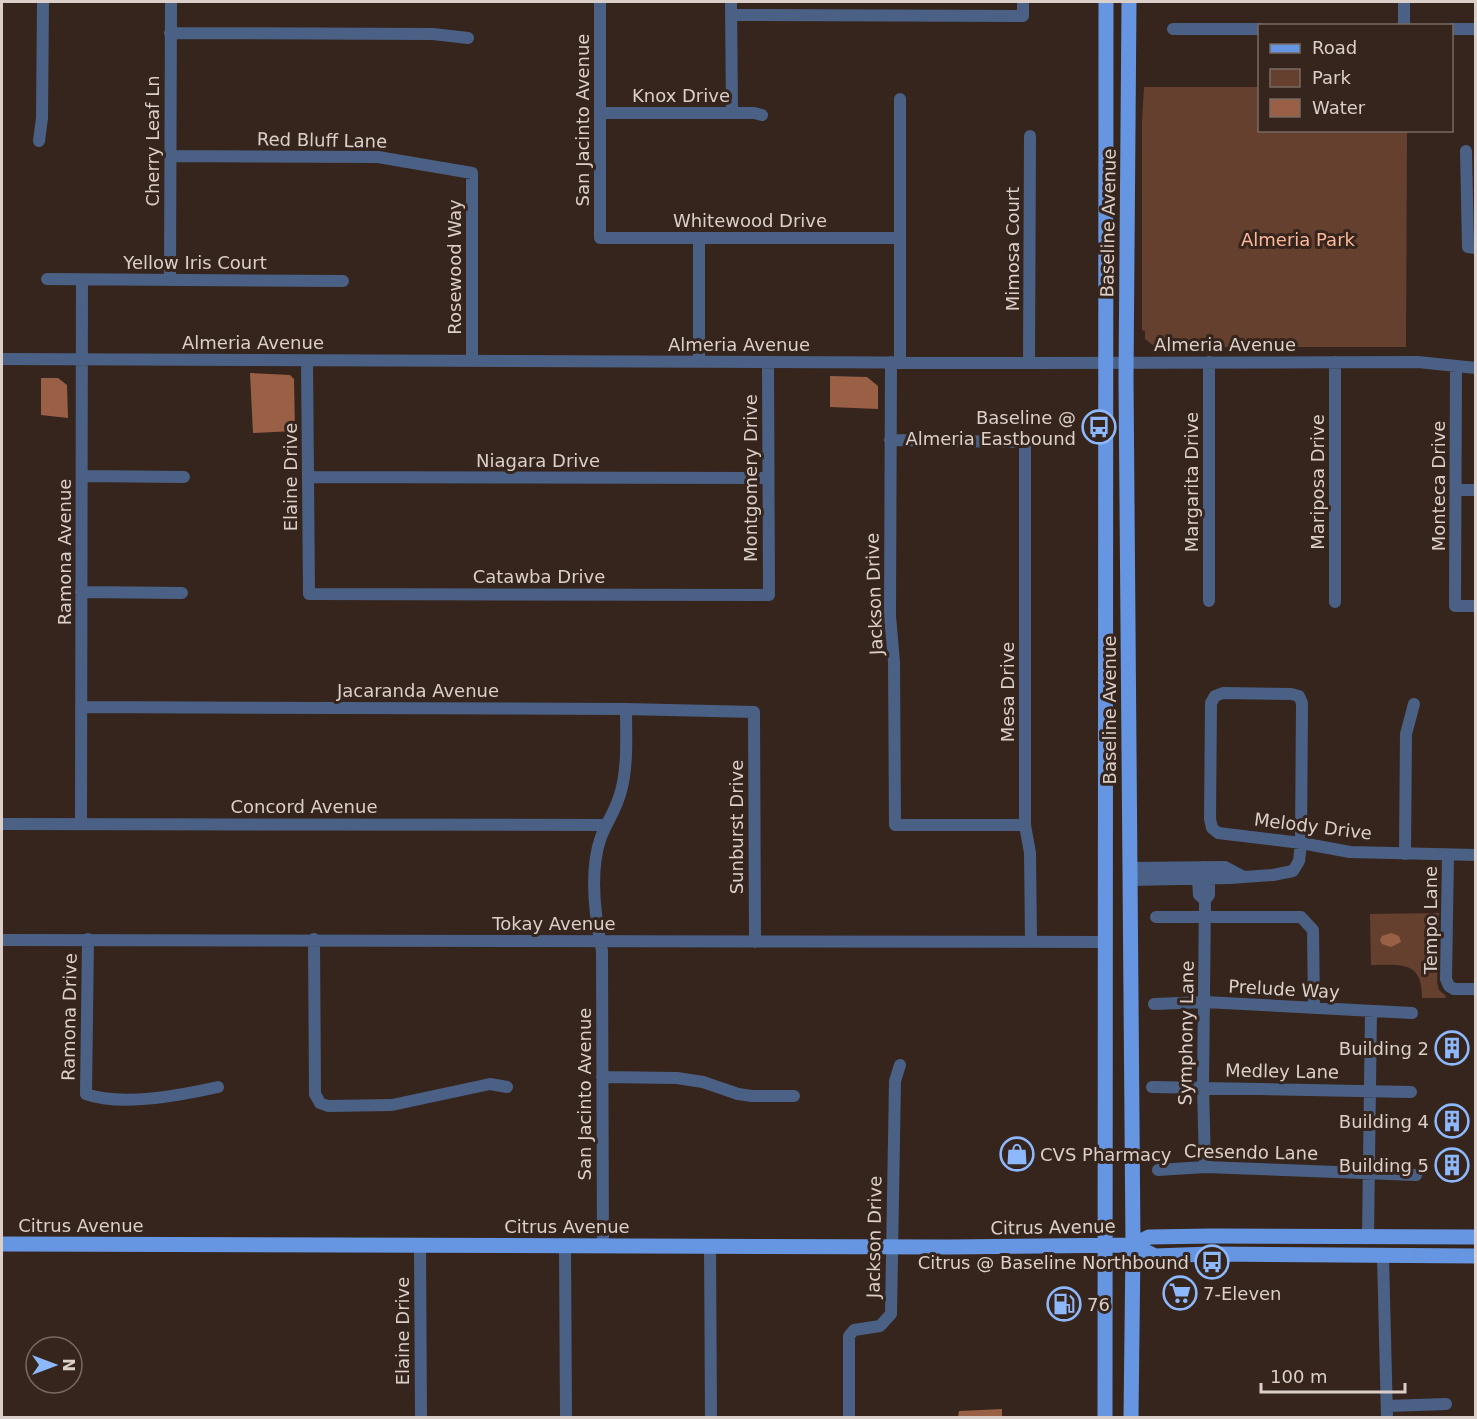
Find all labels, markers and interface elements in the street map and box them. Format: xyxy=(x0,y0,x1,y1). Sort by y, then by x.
legend xyxy=(1258,24,1453,132)
street label: San Jacinto Avenue xyxy=(572,34,593,206)
text: Road xyxy=(1312,37,1357,58)
text: Park xyxy=(1312,67,1351,88)
street label: Cherry Leaf Ln xyxy=(142,75,163,207)
street label: Knox Drive xyxy=(632,85,730,106)
text: Water xyxy=(1312,97,1366,118)
street label: Red Bluff Lane xyxy=(257,128,387,152)
street label: Baseline Avenue xyxy=(1096,148,1120,298)
street label: Mimosa Court xyxy=(1002,187,1023,311)
street label: Rosewood Way xyxy=(444,199,465,335)
street label: Whitewood Drive xyxy=(673,210,827,231)
park label: Almeria Park xyxy=(1241,229,1356,250)
street label: Yellow Iris Court xyxy=(122,252,267,273)
street label: Almeria Avenue xyxy=(182,332,324,353)
street label: Almeria Avenue xyxy=(668,334,810,355)
street label: Almeria Avenue xyxy=(1154,334,1296,355)
street label: Montgomery Drive xyxy=(740,394,761,562)
place label: Baseline @ Almeria Eastbound xyxy=(905,407,1076,449)
bus stop icon: Baseline @ Almeria Eastbound xyxy=(1081,409,1117,445)
street label: Margarita Drive xyxy=(1181,412,1202,552)
street label: Mariposa Drive xyxy=(1307,414,1328,550)
street label: Monteca Drive xyxy=(1428,421,1449,551)
street label: Elaine Drive xyxy=(280,423,301,531)
street label: Niagara Drive xyxy=(476,450,600,471)
street label: Ramona Avenue xyxy=(54,479,75,625)
street label: Jackson Drive xyxy=(861,533,887,656)
street label: Catawba Drive xyxy=(473,566,605,587)
street label: Baseline Avenue xyxy=(1099,636,1120,784)
street label: Mesa Drive xyxy=(997,642,1018,742)
street label: Jacaranda Avenue xyxy=(336,680,499,701)
street label: Sunburst Drive xyxy=(726,760,747,894)
street label: Concord Avenue xyxy=(230,796,378,817)
street label: Melody Drive xyxy=(1253,808,1373,844)
street label: Tempo Lane xyxy=(1420,866,1441,975)
street label: Tokay Avenue xyxy=(491,913,616,934)
street label: Ramona Drive xyxy=(57,953,81,1081)
street label: Symphony Lane xyxy=(1174,960,1198,1106)
street label: Prelude Way xyxy=(1228,976,1341,1002)
street label: San Jacinto Avenue xyxy=(574,1008,595,1180)
building icon: Building 2 xyxy=(1434,1030,1470,1066)
place label: Building 2 xyxy=(1339,1038,1429,1059)
street label: Medley Lane xyxy=(1225,1060,1339,1082)
building icon: Building 4 xyxy=(1434,1103,1470,1139)
place label: Building 4 xyxy=(1339,1111,1429,1132)
shop icon: CVS Pharmacy xyxy=(999,1136,1035,1172)
street label: Cresendo Lane xyxy=(1184,1140,1318,1164)
place label: CVS Pharmacy xyxy=(1040,1144,1172,1165)
building icon: Building 5 xyxy=(1434,1147,1470,1183)
place label: Building 5 xyxy=(1339,1155,1429,1176)
street label: Jackson Drive xyxy=(862,1176,886,1299)
street label: Citrus Avenue xyxy=(18,1215,144,1236)
street label: Citrus Avenue xyxy=(990,1215,1116,1239)
street label: Citrus Avenue xyxy=(504,1216,630,1237)
bus stop icon: Citrus @ Baseline Northbound xyxy=(1194,1244,1230,1280)
place label: Citrus @ Baseline Northbound xyxy=(918,1252,1189,1273)
supermarket icon: 7-Eleven xyxy=(1162,1275,1198,1311)
street label: Elaine Drive xyxy=(392,1277,413,1385)
place label: 7-Eleven xyxy=(1203,1283,1282,1304)
fuel station icon: 76 xyxy=(1046,1286,1082,1322)
place label: 76 xyxy=(1087,1294,1110,1315)
north arrow xyxy=(24,1335,84,1395)
scale bar xyxy=(1261,1356,1405,1394)
text: N xyxy=(59,1358,78,1372)
text: 100 m xyxy=(1270,1366,1328,1387)

